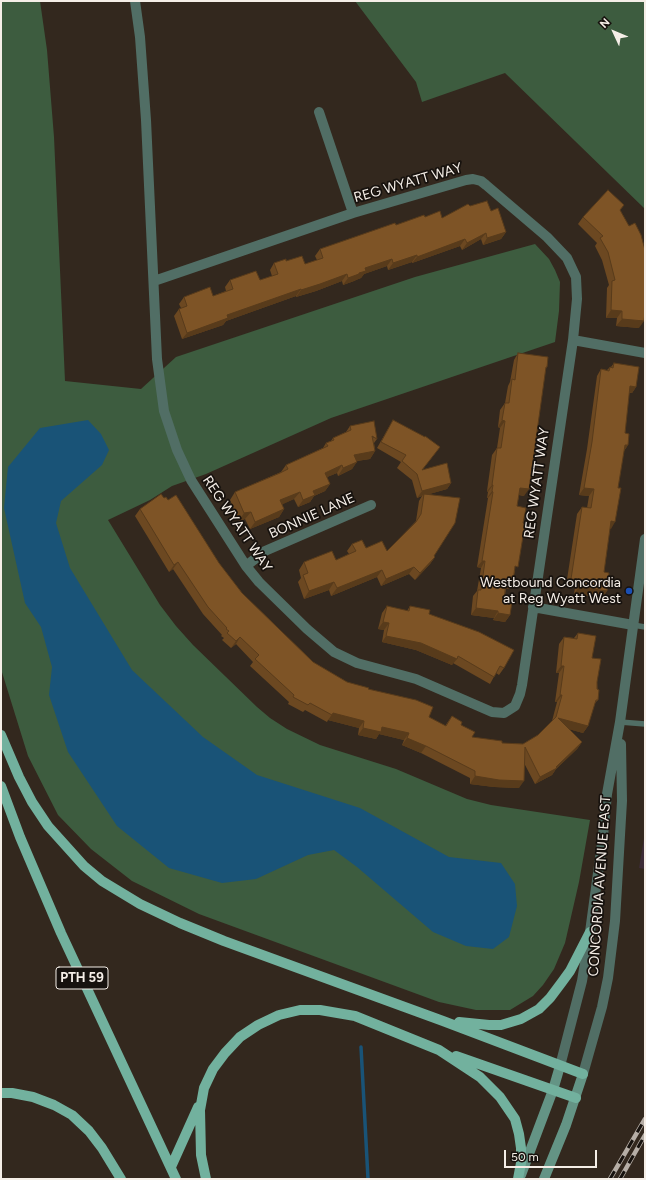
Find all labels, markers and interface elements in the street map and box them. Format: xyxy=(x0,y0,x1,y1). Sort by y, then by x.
north arrow xyxy=(594,12,634,52)
text: N xyxy=(597,16,613,31)
street label: REG WYATT WAY xyxy=(352,159,464,207)
street label: REG WYATT WAY xyxy=(521,426,553,540)
street label: REG WYATT WAY xyxy=(199,473,275,575)
street label: BONNIE LANE xyxy=(266,490,358,542)
place label: Westbound Concordia at Reg Wyatt West xyxy=(480,575,621,608)
marker: Westbound Concordia at Reg Wyatt West xyxy=(624,586,634,596)
street label: CONCORDIA AVENUE EAST xyxy=(585,795,615,977)
road number: PTH 59 xyxy=(56,967,108,989)
scale bar xyxy=(506,1142,599,1168)
text: 50 m xyxy=(511,1150,539,1164)

